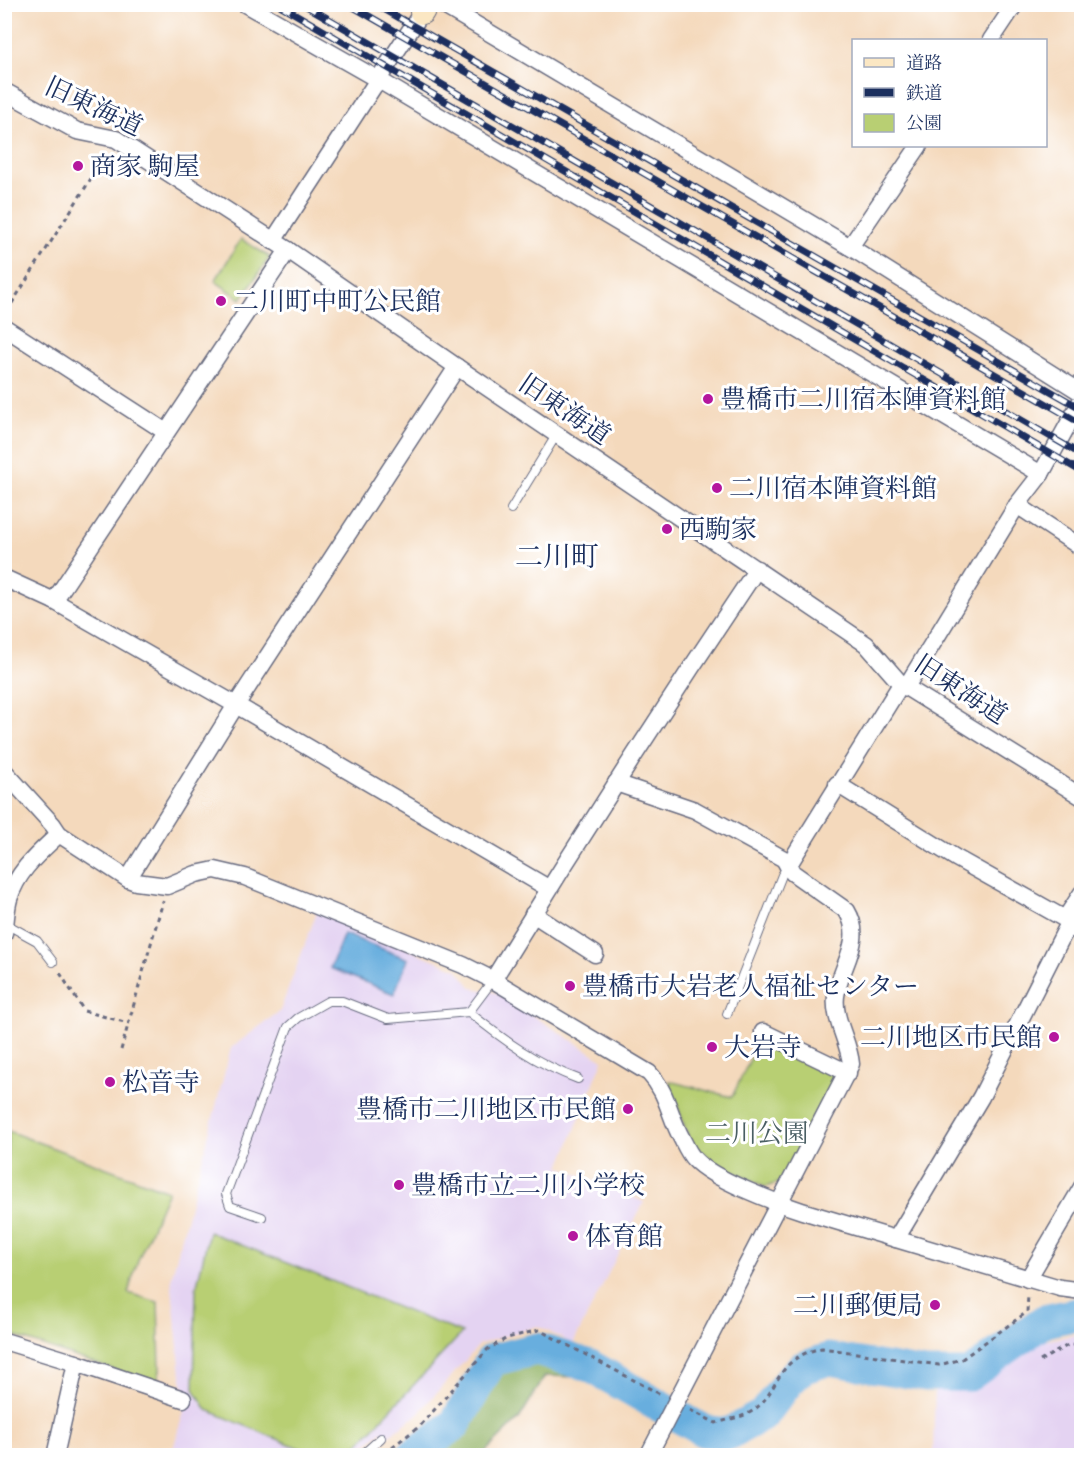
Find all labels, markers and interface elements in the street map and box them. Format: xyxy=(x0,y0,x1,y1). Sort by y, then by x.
legend xyxy=(852,39,1047,147)
text: 道路 xyxy=(906,52,942,78)
street label: 旧東海道 xyxy=(38,70,148,147)
text: 鉄道 xyxy=(906,82,942,108)
text: 公園 xyxy=(906,112,942,138)
place label: 商家 駒屋 xyxy=(90,150,200,187)
marker: 商家 駒屋 xyxy=(71,159,85,173)
place label: 二川町中町公民館 xyxy=(233,285,441,322)
marker: 二川町中町公民館 xyxy=(214,294,228,308)
street label: 旧東海道 xyxy=(510,367,617,455)
place label: 豊橋市二川宿本陣資料館 xyxy=(720,383,1006,420)
marker: 豊橋市二川宿本陣資料館 xyxy=(701,392,715,406)
place label: 二川宿本陣資料館 xyxy=(729,472,937,509)
marker: 二川宿本陣資料館 xyxy=(710,481,724,495)
place label: 西駒家 xyxy=(679,513,757,550)
marker: 西駒家 xyxy=(660,522,674,536)
district label: 二川町 xyxy=(515,539,599,579)
street label: 旧東海道 xyxy=(906,647,1013,735)
place label: 豊橋市大岩老人福祉センター xyxy=(582,970,919,1007)
marker: 豊橋市大岩老人福祉センター xyxy=(563,979,577,993)
place label: 二川地区市民館 xyxy=(860,1021,1042,1058)
marker: 二川地区市民館 xyxy=(1047,1030,1061,1044)
place label: 大岩寺 xyxy=(724,1031,802,1068)
marker: 大岩寺 xyxy=(705,1040,719,1054)
place label: 松音寺 xyxy=(122,1066,200,1103)
marker: 松音寺 xyxy=(103,1075,117,1089)
place label: 豊橋市二川地区市民館 xyxy=(356,1093,616,1130)
marker: 豊橋市二川地区市民館 xyxy=(621,1102,635,1116)
park label: 二川公園 xyxy=(705,1117,809,1154)
place label: 豊橋市立二川小学校 xyxy=(411,1169,645,1206)
marker: 豊橋市立二川小学校 xyxy=(392,1178,406,1192)
place label: 体育館 xyxy=(585,1220,663,1257)
marker: 体育館 xyxy=(566,1229,580,1243)
place label: 二川郵便局 xyxy=(793,1289,923,1326)
marker: 二川郵便局 xyxy=(928,1298,942,1312)

